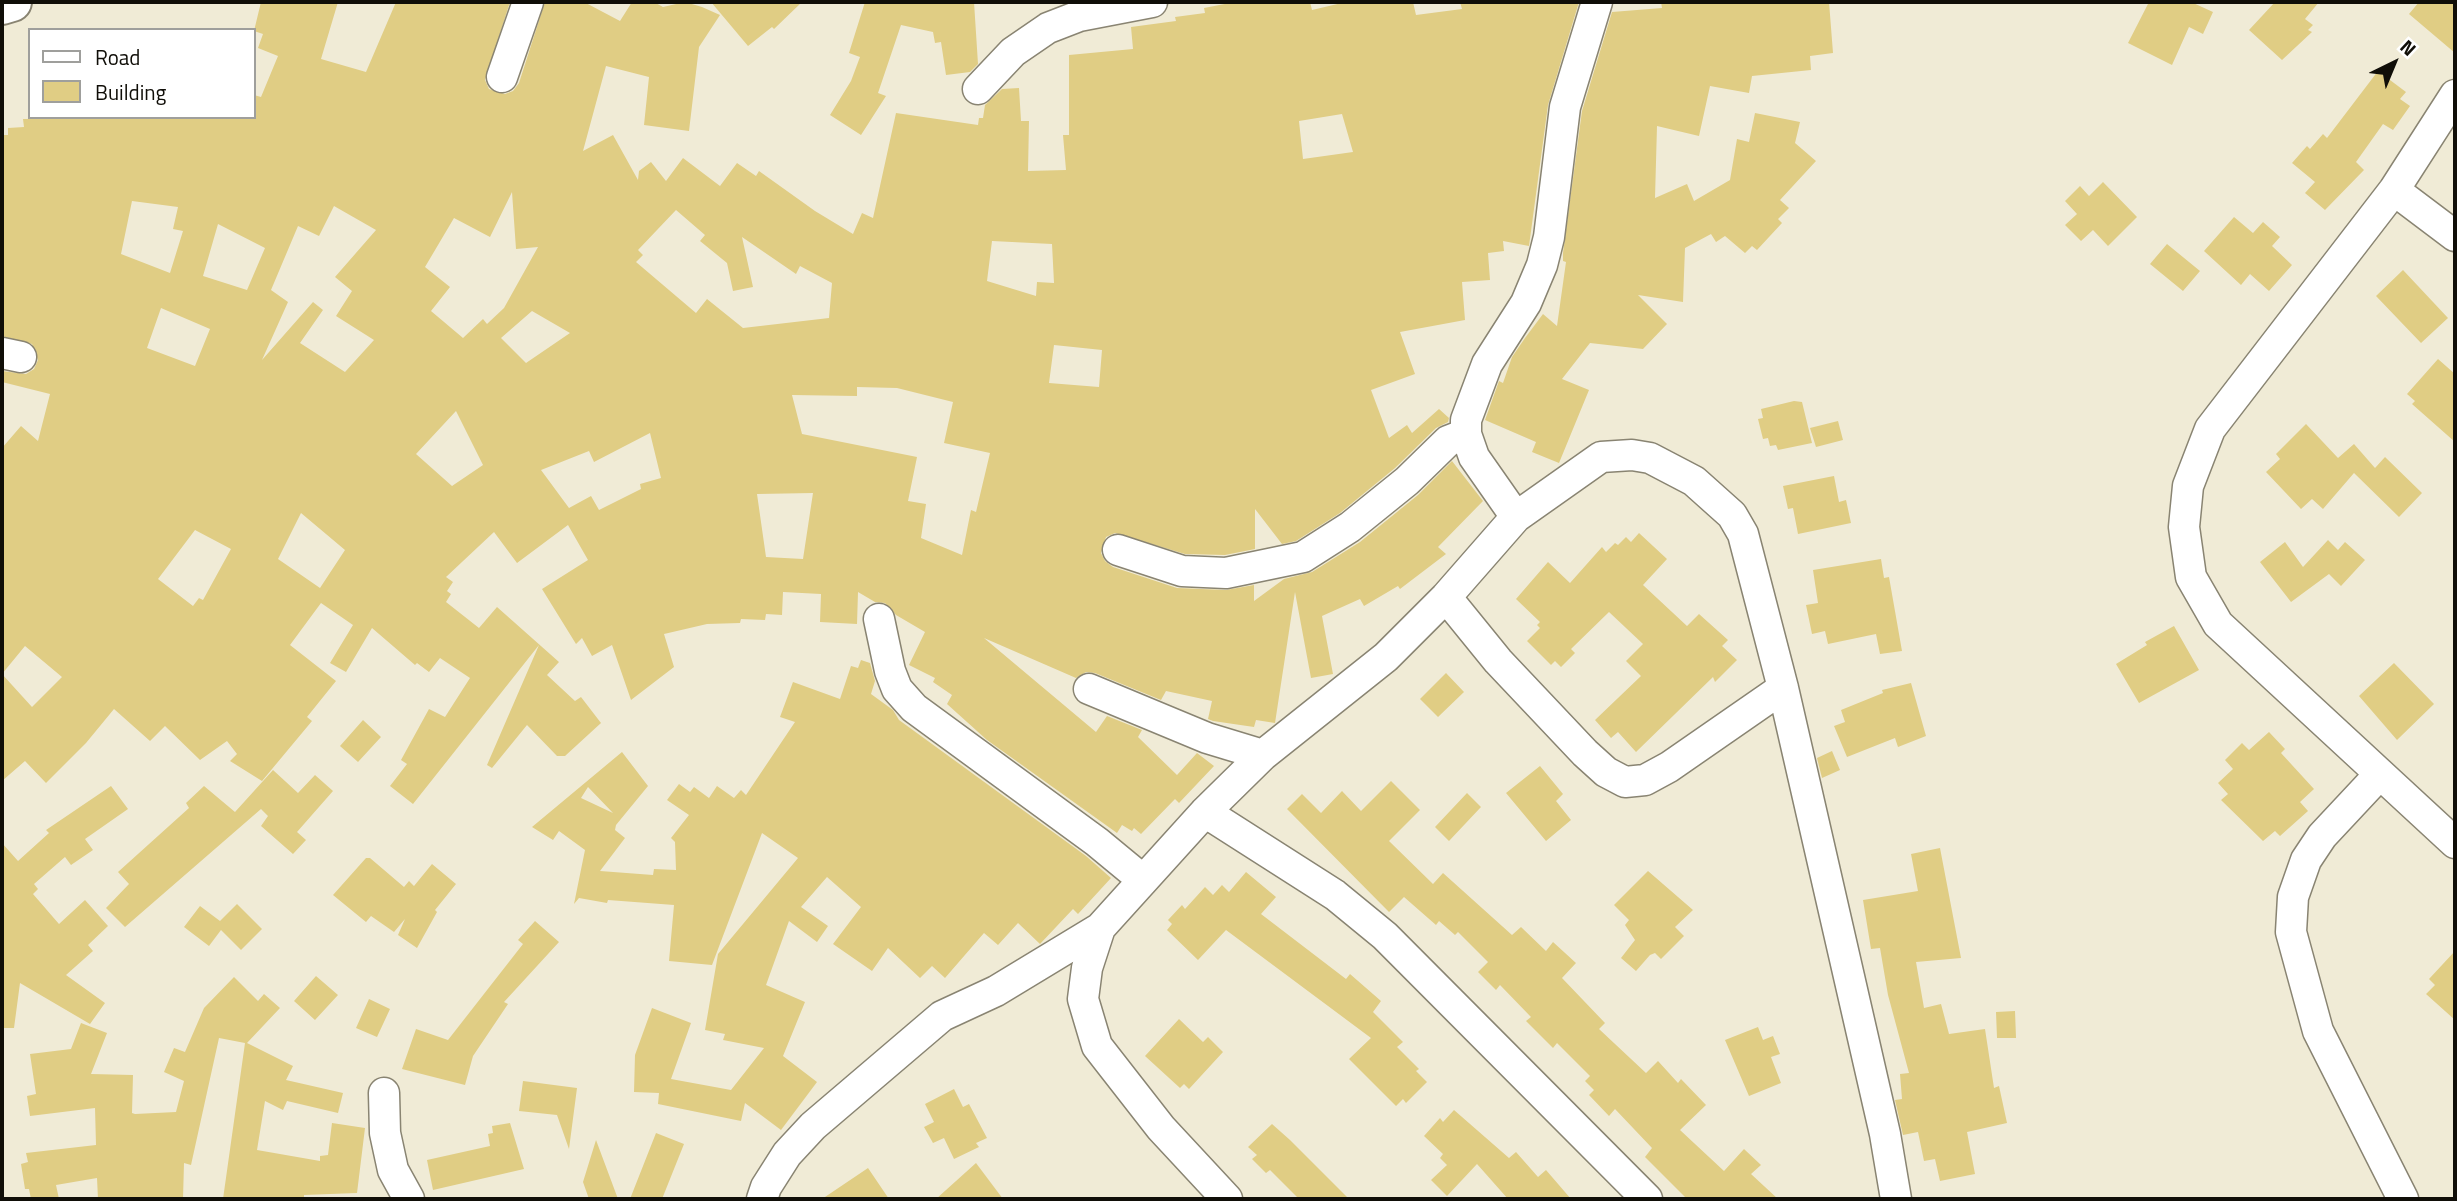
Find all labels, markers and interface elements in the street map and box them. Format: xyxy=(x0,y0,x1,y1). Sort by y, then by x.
legend xyxy=(28,28,256,119)
north arrow xyxy=(2359,28,2429,98)
text: N xyxy=(2394,32,2423,62)
text: Road xyxy=(95,41,140,73)
text: Building xyxy=(95,76,166,108)

